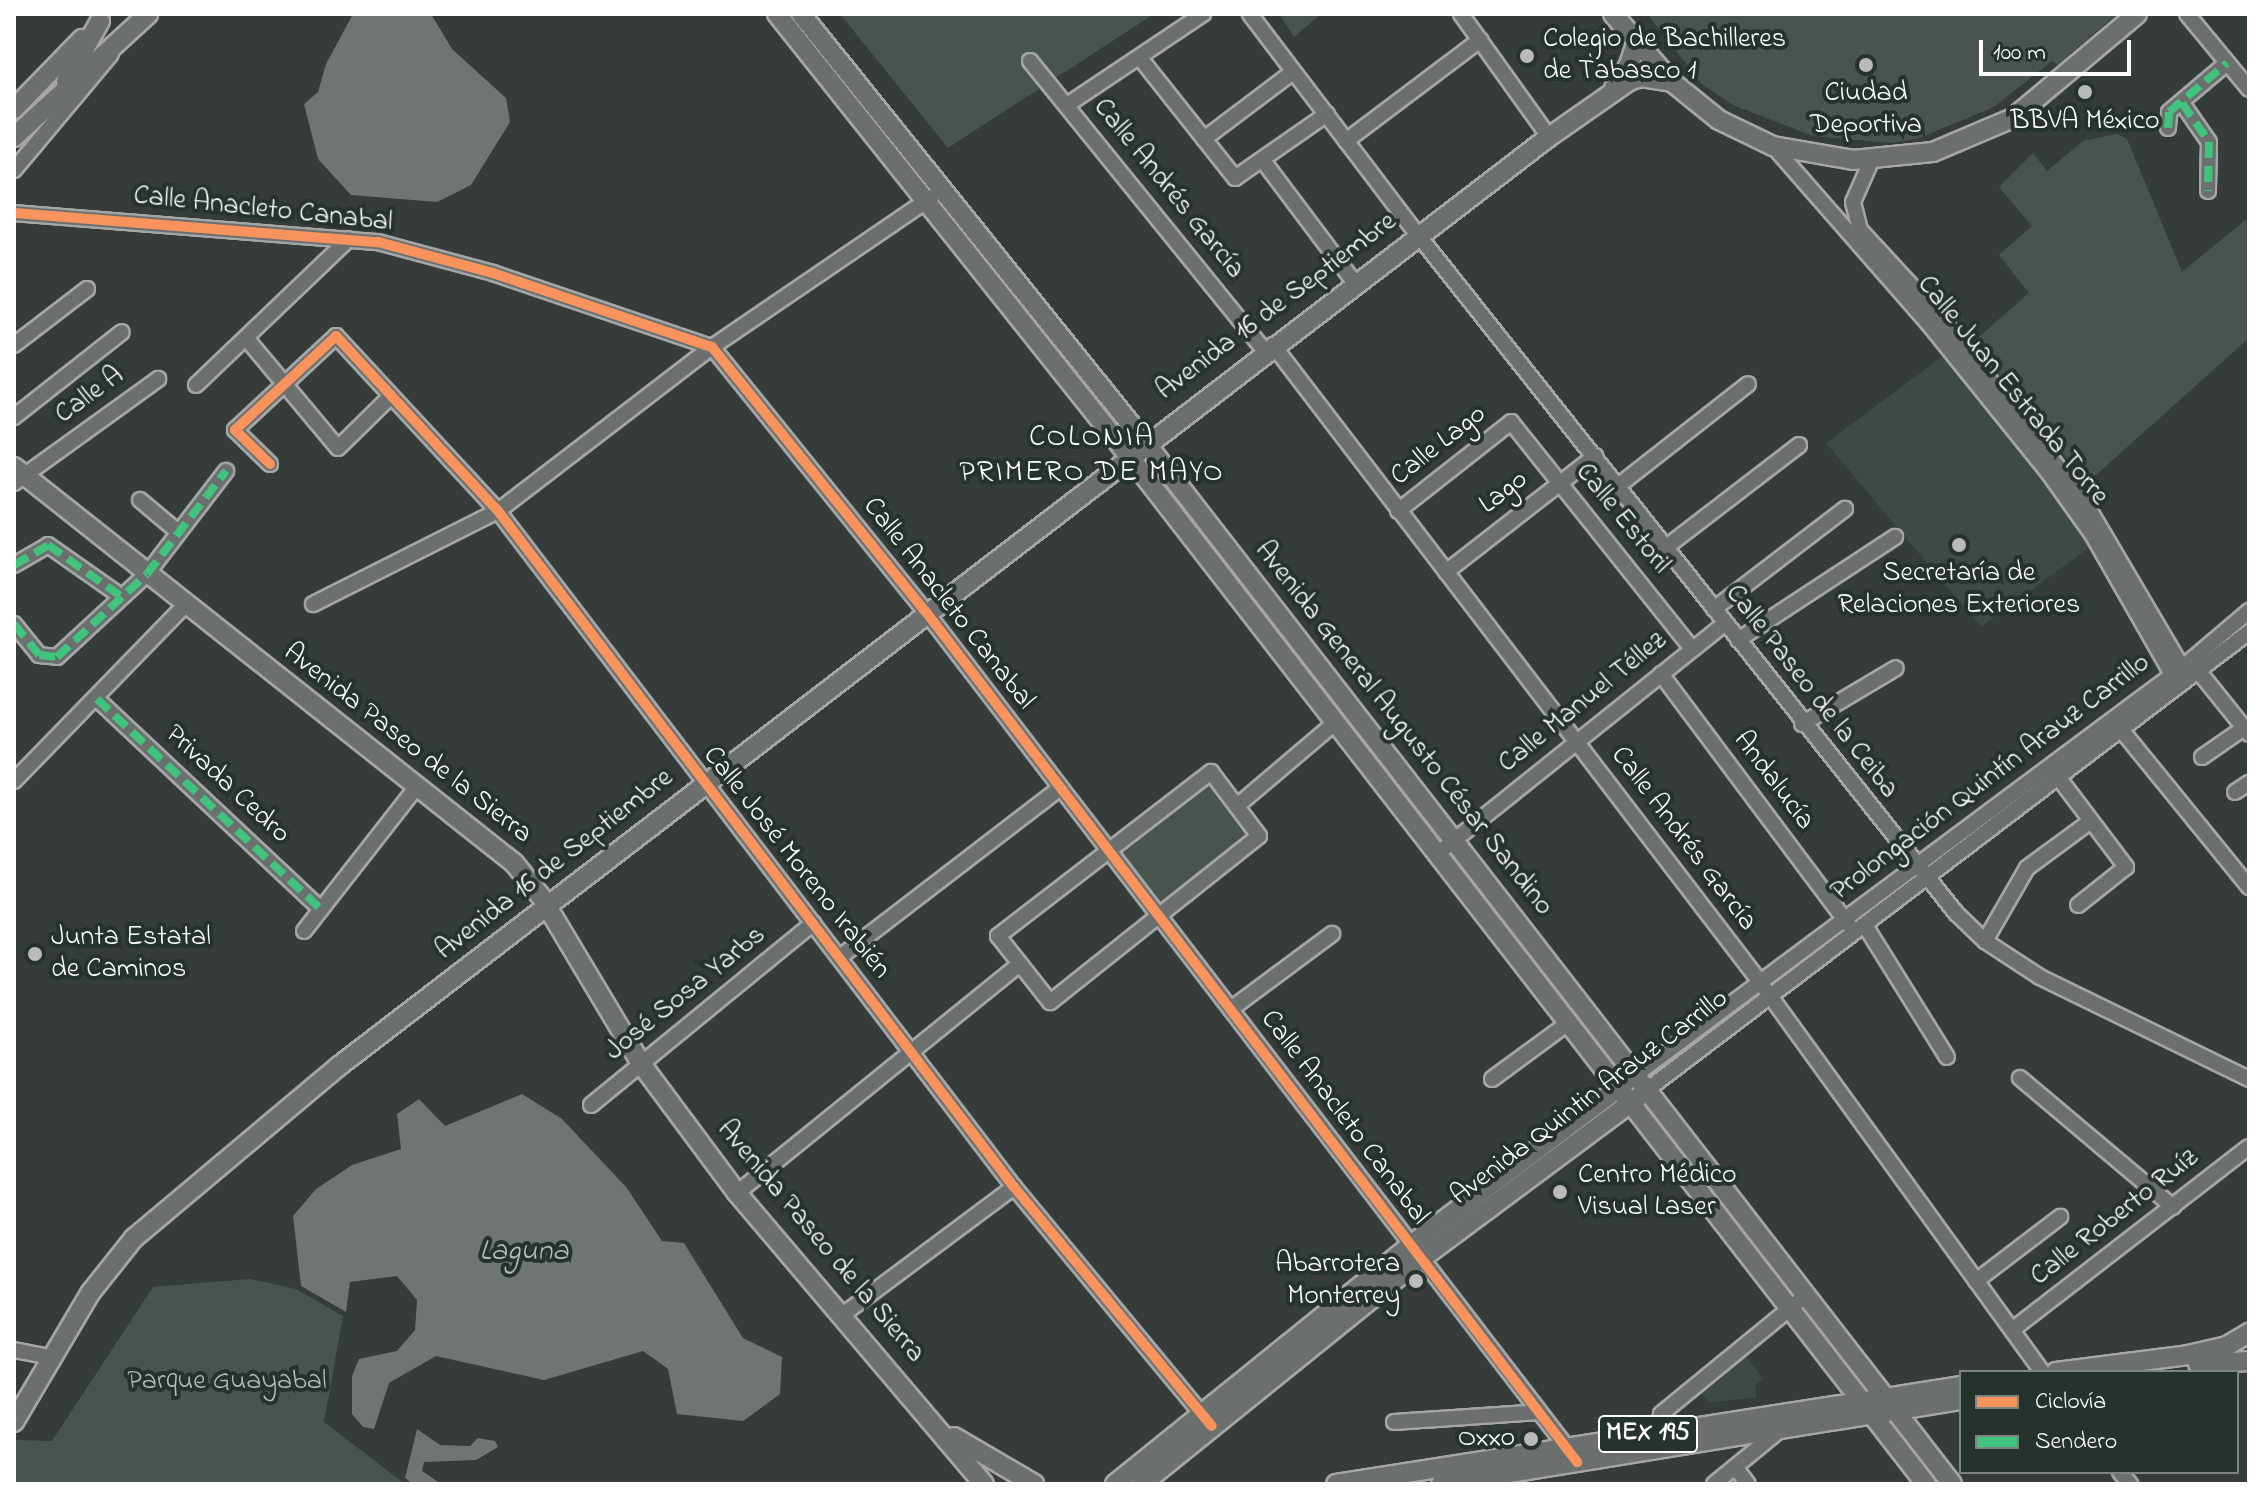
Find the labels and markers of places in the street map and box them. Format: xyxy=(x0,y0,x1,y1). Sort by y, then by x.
place label: Colegio de Bachilleres de Tabasco 1 xyxy=(1543,23,1786,89)
marker: Colegio de Bachilleres de Tabasco 1 xyxy=(1518,47,1536,65)
marker: Ciudad Deportiva xyxy=(1857,56,1875,74)
place label: Ciudad Deportiva xyxy=(1810,77,1922,143)
marker: BBVA México xyxy=(2076,83,2094,101)
place label: BBVA México xyxy=(2010,105,2160,139)
marker: Secretaría de Relaciones Exteriores xyxy=(1950,536,1968,554)
place label: Secretaría de Relaciones Exteriores xyxy=(1838,557,2080,623)
place label: Junta Estatal de Caminos xyxy=(51,921,211,987)
marker: Junta Estatal de Caminos xyxy=(26,945,44,963)
place label: Centro Médico Visual Laser xyxy=(1578,1159,1737,1225)
marker: Centro Médico Visual Laser xyxy=(1549,1181,1571,1203)
place label: Abarrotera Monterrey xyxy=(1275,1248,1400,1314)
marker: Abarrotera Monterrey xyxy=(1407,1272,1425,1290)
place label: Oxxo xyxy=(1458,1422,1515,1456)
marker: Oxxo xyxy=(1522,1430,1540,1448)

